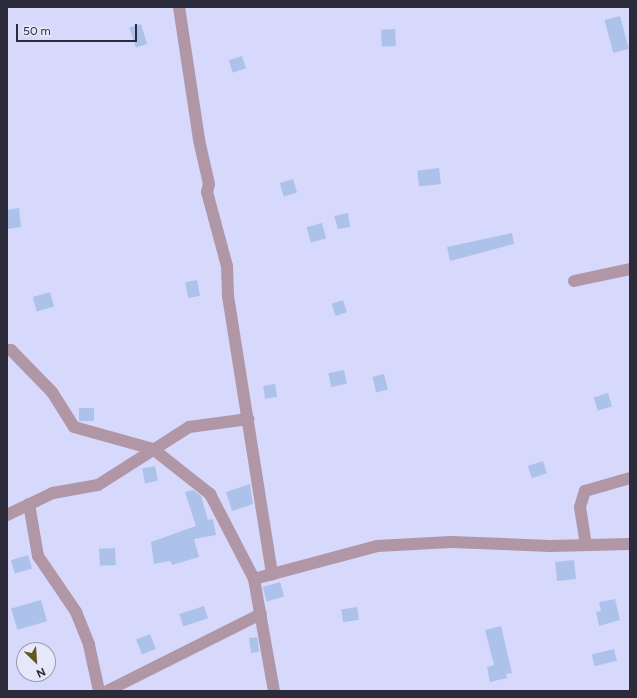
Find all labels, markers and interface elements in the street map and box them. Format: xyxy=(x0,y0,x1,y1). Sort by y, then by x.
scale bar xyxy=(18,16,139,42)
text: 50 m xyxy=(23,24,51,38)
north arrow xyxy=(16,642,56,682)
text: N xyxy=(34,665,47,680)

